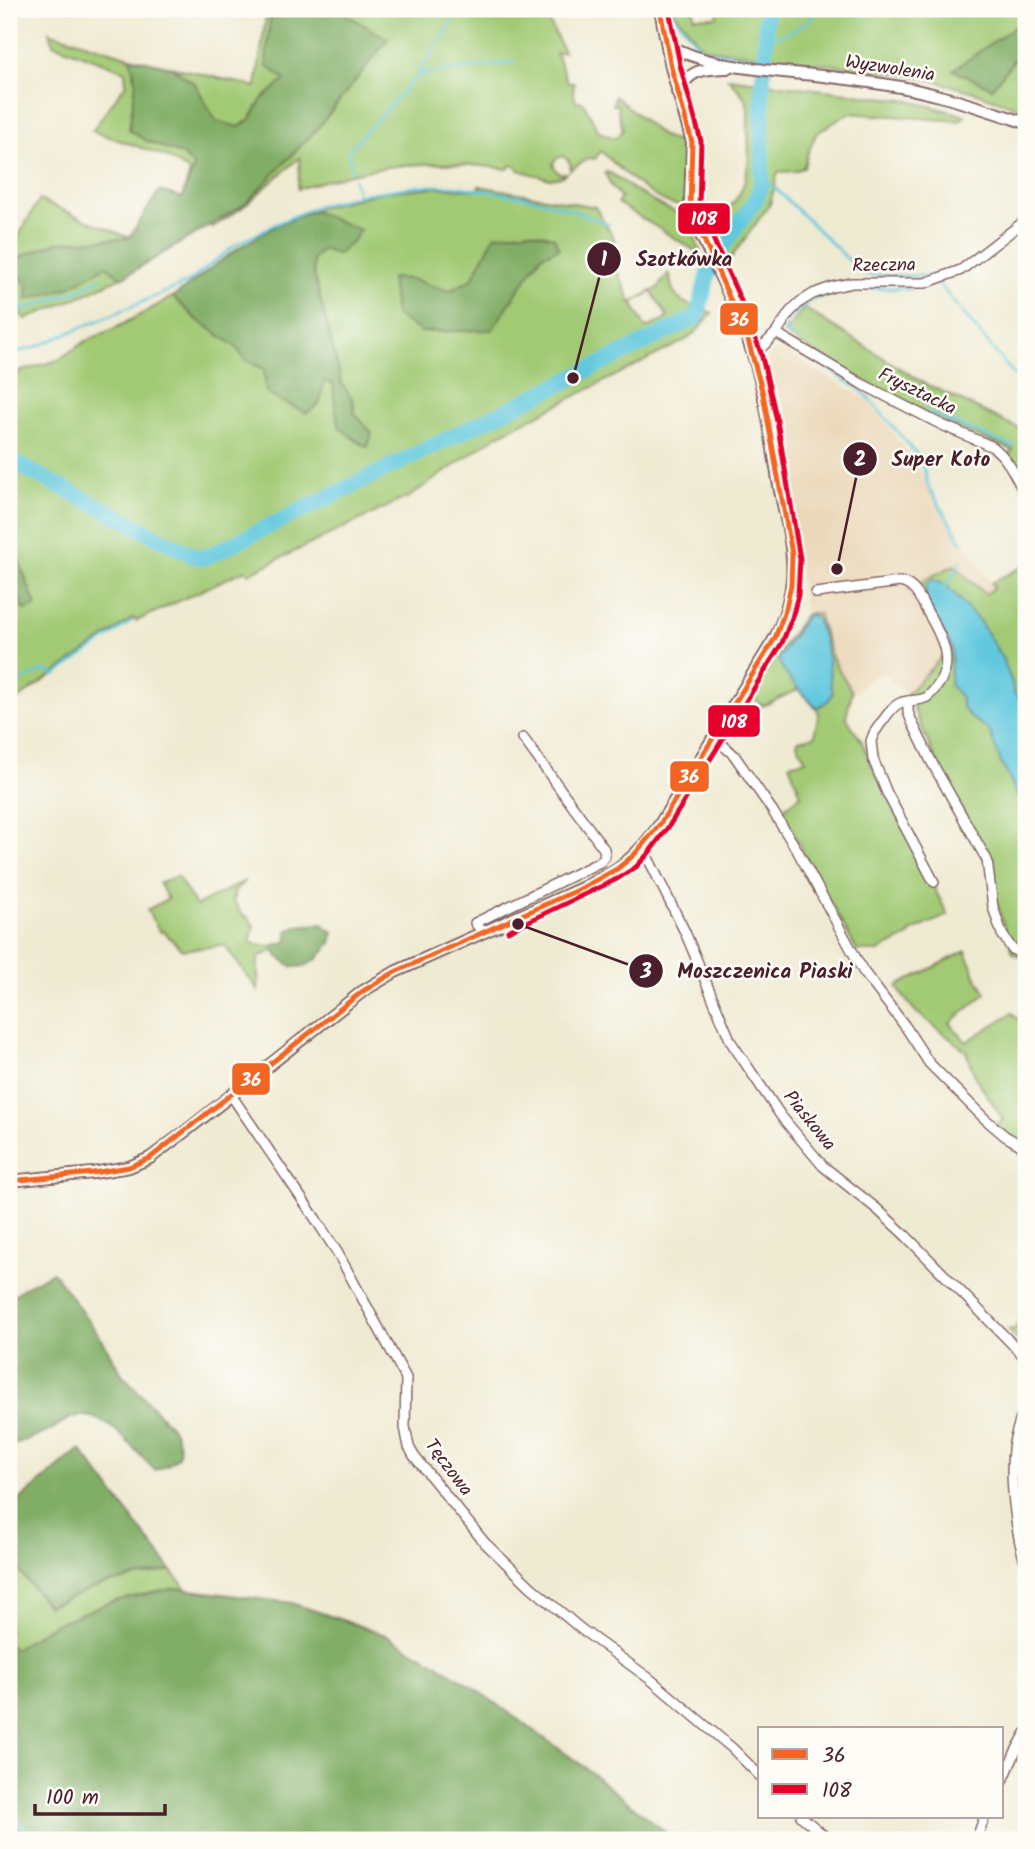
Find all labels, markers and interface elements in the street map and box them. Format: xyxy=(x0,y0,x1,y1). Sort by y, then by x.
street label: Wyzwolenia xyxy=(843,47,937,91)
line badge: 108 xyxy=(677,202,731,235)
text: 108 xyxy=(691,205,718,235)
callout: Szotkówka xyxy=(586,238,746,280)
text: 1 xyxy=(601,244,608,277)
text: Szotkówka xyxy=(636,244,733,277)
street label: Rzeczna xyxy=(852,250,916,282)
line badge: 36 xyxy=(719,302,759,336)
text: 36 xyxy=(728,306,749,336)
street label: Frysztacka xyxy=(873,360,961,424)
callout: Super Koło xyxy=(843,438,1005,480)
text: 2 xyxy=(854,444,866,477)
text: Super Koło xyxy=(892,444,991,477)
line badge: 108 xyxy=(707,704,761,738)
text: 108 xyxy=(721,708,748,738)
line badge: 36 xyxy=(669,760,710,793)
text: 36 xyxy=(678,763,699,793)
callout: Moszczenica Piaski xyxy=(628,950,867,992)
text: 3 xyxy=(639,956,652,989)
text: Moszczenica Piaski xyxy=(677,956,853,989)
line badge: 36 xyxy=(231,1062,271,1096)
text: 36 xyxy=(240,1066,261,1096)
street label: Piaskowa xyxy=(775,1084,843,1158)
street label: Tęczowa xyxy=(416,1433,480,1503)
legend xyxy=(758,1727,1004,1818)
text: 36 xyxy=(822,1740,846,1773)
scale bar xyxy=(35,1772,164,1816)
text: 108 xyxy=(822,1775,852,1808)
text: 100 m xyxy=(46,1782,99,1815)

